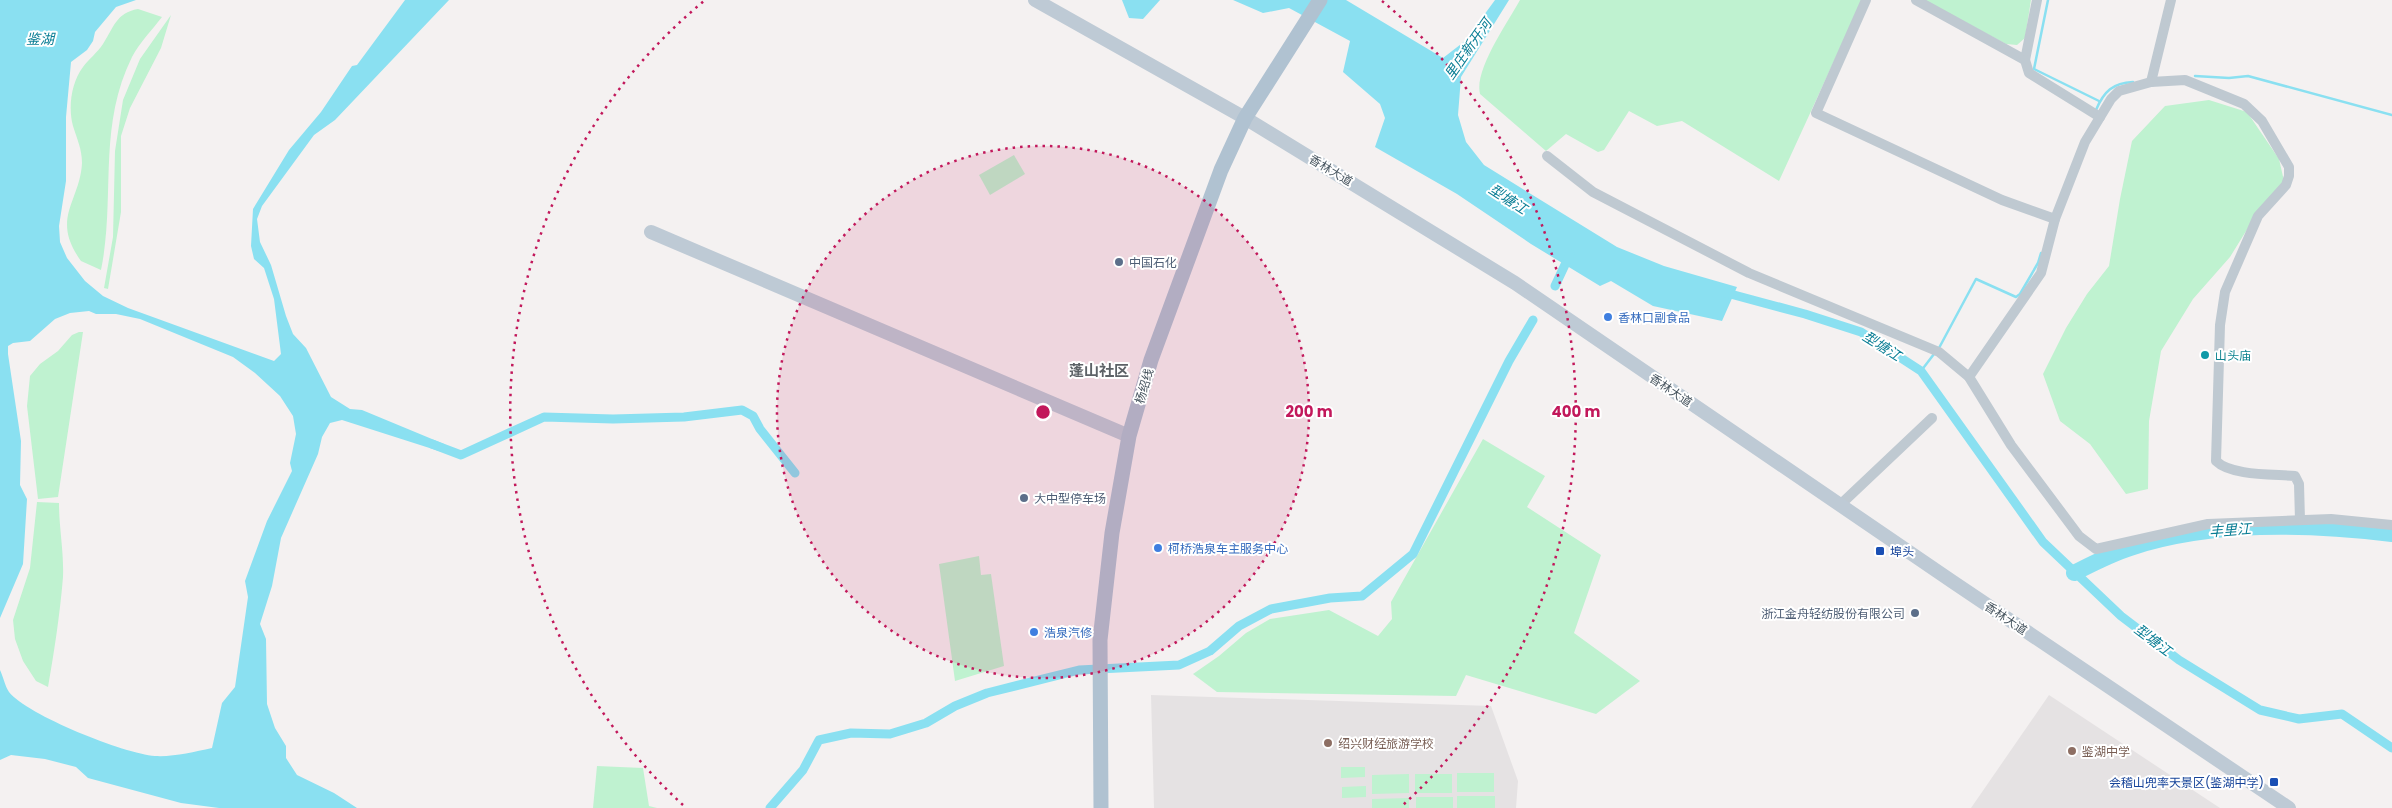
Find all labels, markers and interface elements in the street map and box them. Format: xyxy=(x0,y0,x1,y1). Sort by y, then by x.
water label: 里庄新开河 xyxy=(1440,12,1498,83)
water label: 鉴湖 xyxy=(26,29,56,49)
street label: 香林大道 xyxy=(1306,150,1356,190)
water label: 型塘江 xyxy=(1485,179,1533,220)
place label: 中国石化 xyxy=(1129,254,1177,271)
marker: 中国石化 xyxy=(1113,256,1125,268)
place label: 香林口副食品 xyxy=(1618,309,1690,326)
marker: 香林口副食品 xyxy=(1602,311,1614,323)
water label: 型塘江 xyxy=(1859,326,1907,367)
place label: 山头庙 xyxy=(2215,347,2251,364)
marker: 山头庙 xyxy=(2199,349,2211,361)
district label: 蓬山社区 xyxy=(1069,360,1129,381)
street label: 杨绍线 xyxy=(1131,366,1157,406)
street label: 香林大道 xyxy=(1646,370,1696,410)
text: 200 m xyxy=(1285,401,1333,422)
text: 400 m xyxy=(1552,401,1601,422)
centre of rings xyxy=(1034,403,1052,421)
place label: 大中型停车场 xyxy=(1034,490,1106,507)
marker: 大中型停车场 xyxy=(1018,492,1030,504)
water label: 丰里江 xyxy=(2208,518,2254,541)
place label: 柯桥浩泉车主服务中心 xyxy=(1168,540,1288,557)
marker: 柯桥浩泉车主服务中心 xyxy=(1152,542,1164,554)
place label: 埠头 xyxy=(1890,543,1914,560)
marker: 埠头 xyxy=(1874,545,1886,557)
street label: 香林大道 xyxy=(1981,598,2031,638)
place label: 浙江金舟轻纺股份有限公司 xyxy=(1761,605,1905,622)
marker: 浙江金舟轻纺股份有限公司 xyxy=(1909,607,1921,619)
water label: 型塘江 xyxy=(2130,619,2177,662)
place label: 浩泉汽修 xyxy=(1044,624,1092,641)
marker: 浩泉汽修 xyxy=(1028,626,1040,638)
place label: 绍兴财经旅游学校 xyxy=(1338,735,1434,752)
marker: 绍兴财经旅游学校 xyxy=(1322,737,1334,749)
place label: 鉴湖中学 xyxy=(2081,743,2130,760)
marker: 鉴湖中学 xyxy=(2066,745,2078,757)
place label: 会稽山兜率天景区(鉴湖中学) xyxy=(2109,774,2264,791)
marker: 会稽山兜率天景区(鉴湖中学) xyxy=(2268,776,2280,788)

